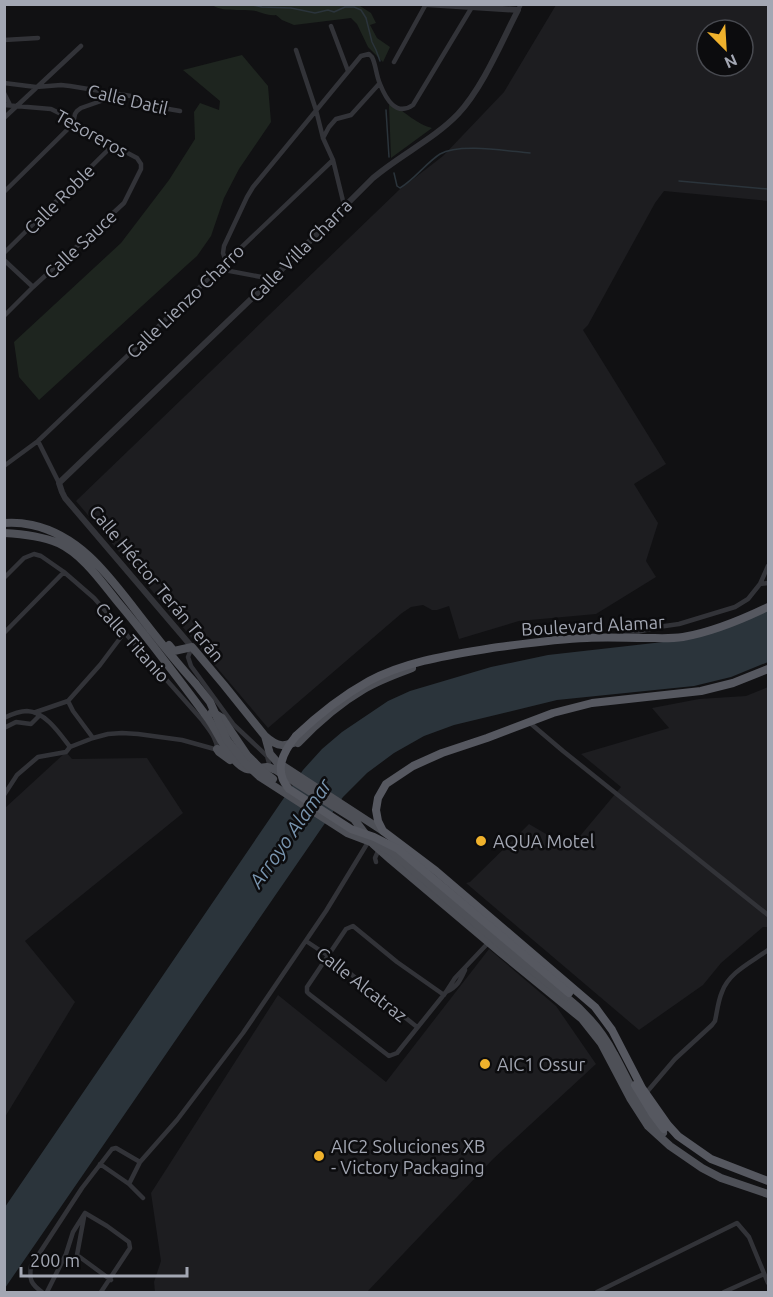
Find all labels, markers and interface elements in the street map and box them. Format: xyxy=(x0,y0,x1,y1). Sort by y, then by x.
north arrow xyxy=(695,18,755,78)
text: N xyxy=(722,51,740,72)
street label: Calle Datil xyxy=(86,80,170,118)
street label: Tesoreros xyxy=(52,105,132,161)
street label: Calle Roble xyxy=(20,160,98,238)
street label: Calle Villa Charra xyxy=(245,195,355,305)
street label: Calle Sauce xyxy=(40,206,120,282)
street label: Calle Lienzo Charro xyxy=(122,240,248,362)
street label: Calle Héctor Terán Terán xyxy=(86,501,228,665)
street label: Calle Titanio xyxy=(92,598,174,686)
street label: Boulevard Alamar xyxy=(521,611,665,639)
water label: Arroyo Alamar xyxy=(243,773,337,893)
place label: AQUA Motel xyxy=(493,831,595,852)
marker: AQUA Motel xyxy=(474,834,488,848)
street label: Calle Alcatraz xyxy=(313,943,411,1025)
place label: AIC1 Ossur xyxy=(497,1054,585,1074)
marker: AIC1 Ossur xyxy=(478,1057,492,1071)
place label: AIC2 Soluciones XB - Victory Packaging xyxy=(331,1136,486,1177)
marker: AIC2 Soluciones XB - Victory Packaging xyxy=(312,1149,326,1163)
scale bar xyxy=(21,1240,188,1278)
text: 200 m xyxy=(30,1250,80,1270)

